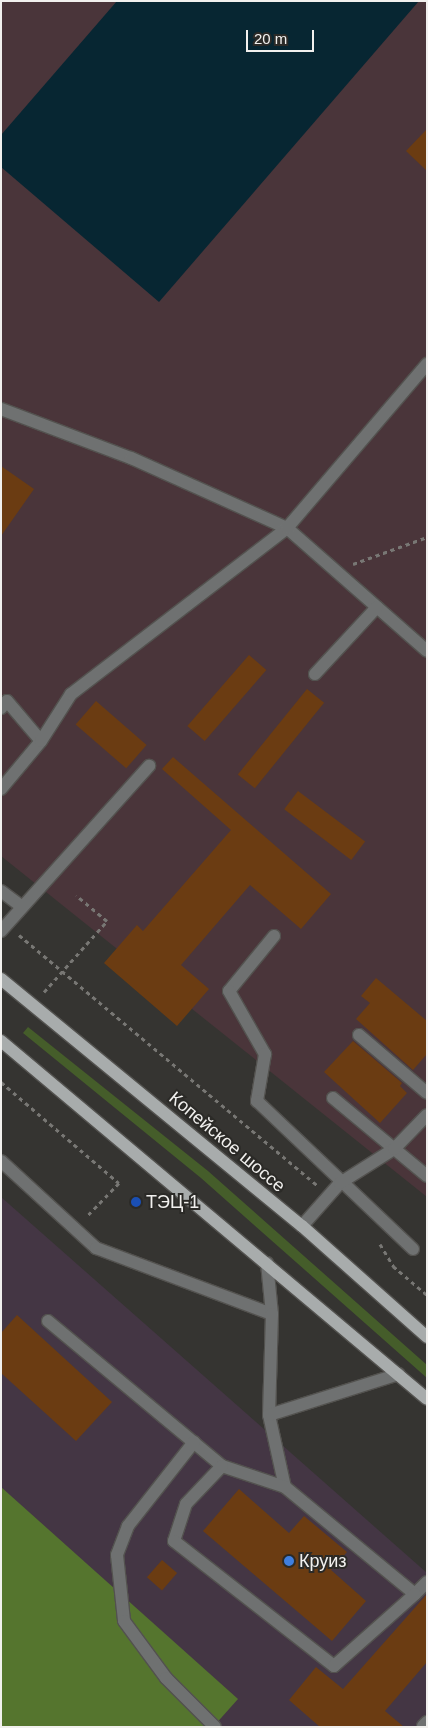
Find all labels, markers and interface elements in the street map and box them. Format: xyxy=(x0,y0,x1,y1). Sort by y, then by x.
scale bar xyxy=(248,20,316,52)
text: 20 m xyxy=(254,30,287,47)
street label: Копейское шоссе xyxy=(165,1087,289,1197)
place label: ТЭЦ-1 xyxy=(146,1191,199,1213)
marker: ТЭЦ-1 xyxy=(130,1196,142,1208)
place label: Круиз xyxy=(299,1550,347,1572)
marker: Круиз xyxy=(283,1555,295,1567)

